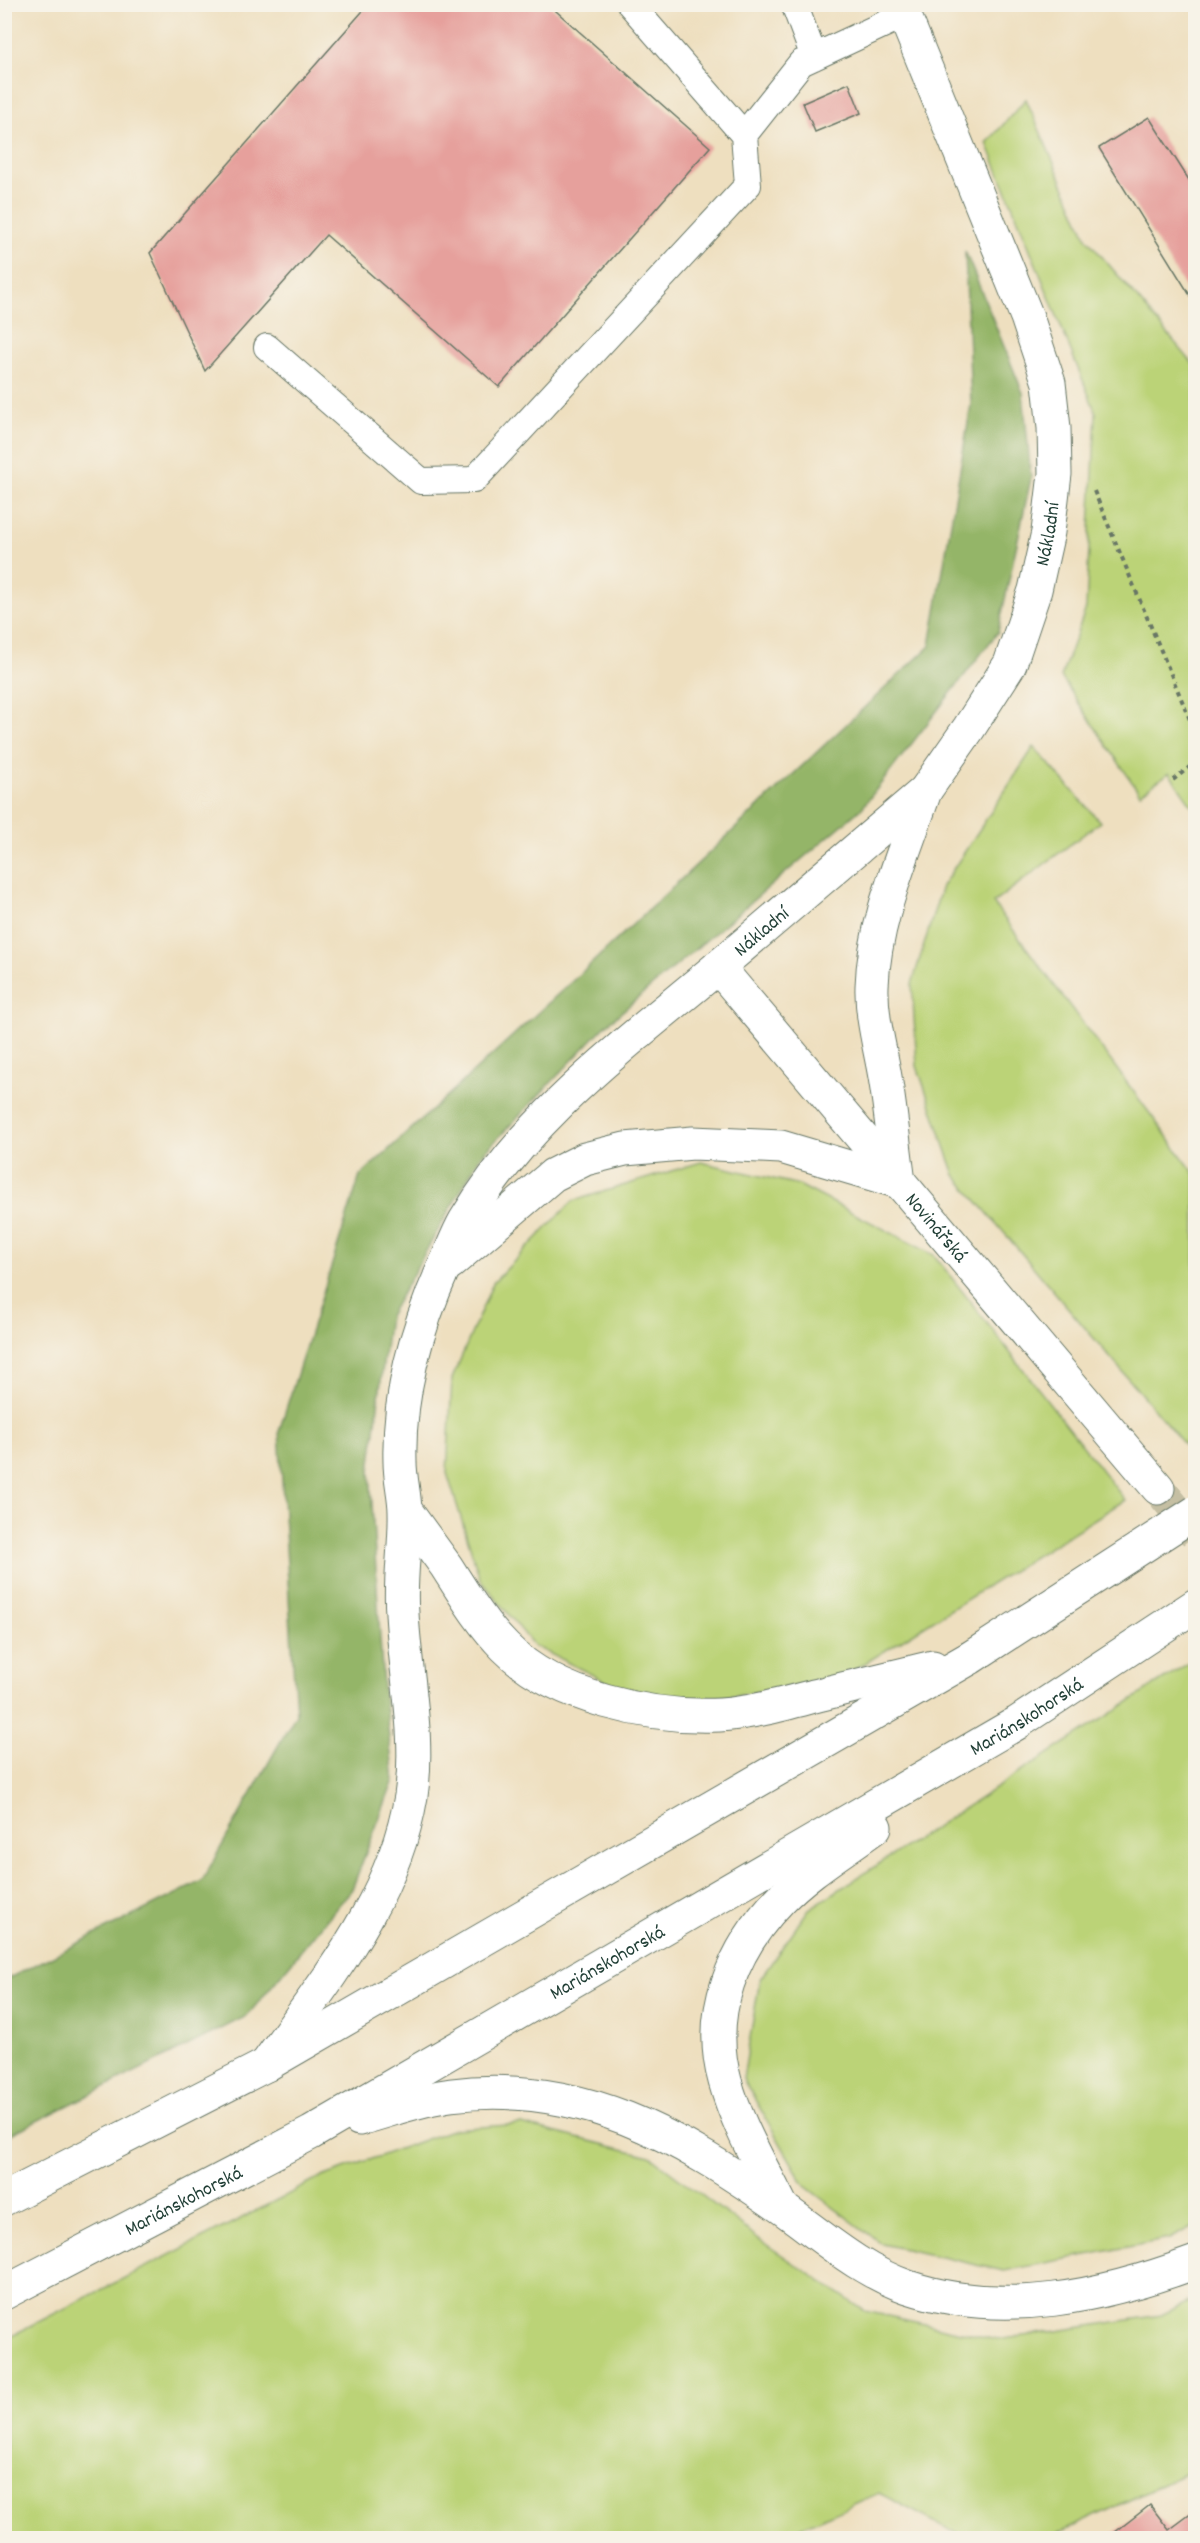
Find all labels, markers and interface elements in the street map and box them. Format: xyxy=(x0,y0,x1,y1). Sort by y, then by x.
street label: Nákladní xyxy=(1030,499,1069,569)
street label: Nákladní xyxy=(729,901,797,965)
street label: Novinářská xyxy=(897,1188,973,1270)
street label: Mariánskohorská xyxy=(966,1672,1090,1764)
street label: Mariánskohorská xyxy=(545,1919,671,2008)
street label: Mariánskohorská xyxy=(121,2160,248,2245)

